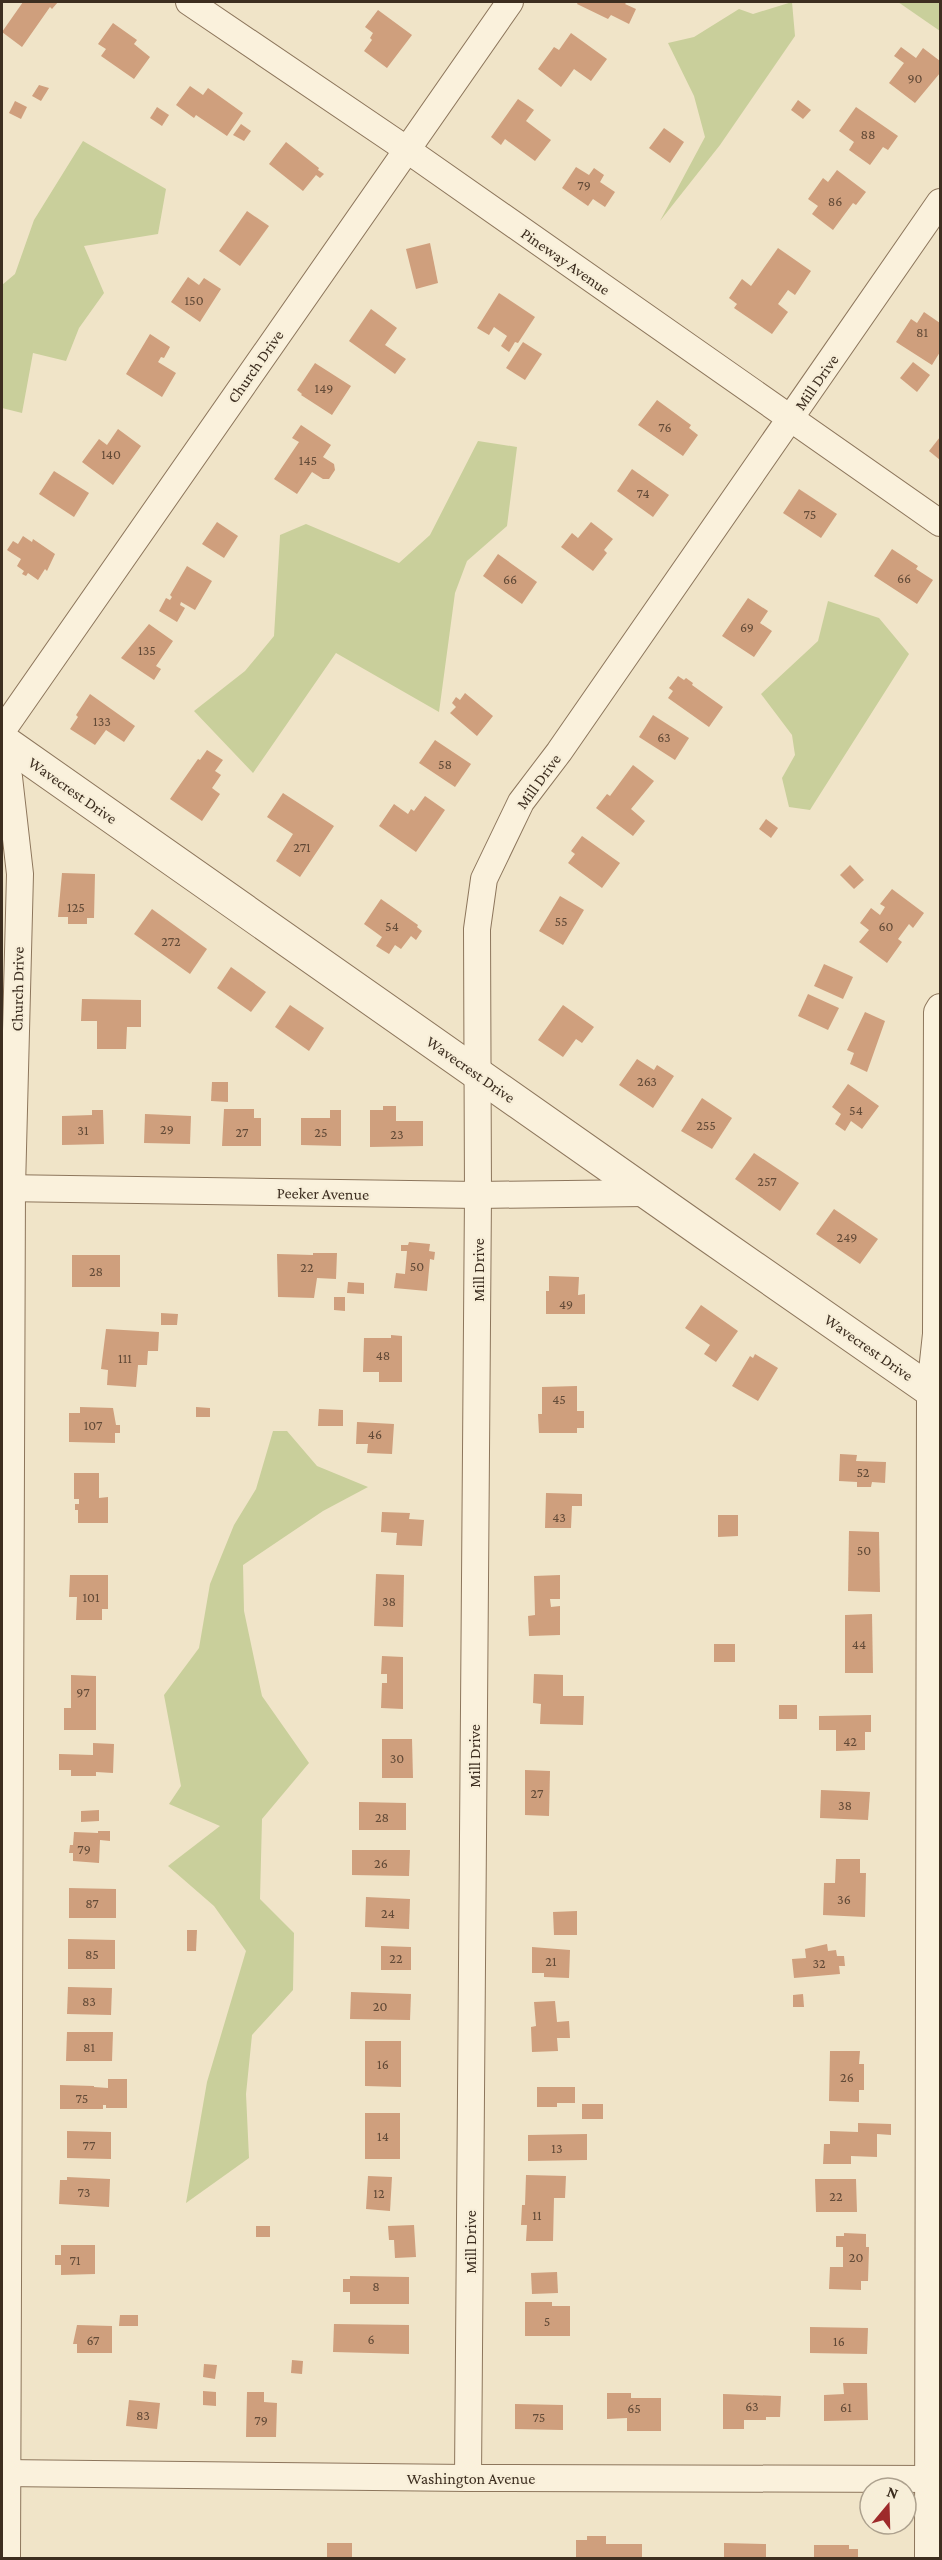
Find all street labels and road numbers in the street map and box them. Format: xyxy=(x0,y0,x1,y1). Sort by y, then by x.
street label: Pineway Avenue xyxy=(518,225,613,299)
street label: Church Drive xyxy=(224,327,287,406)
street label: Mill Drive xyxy=(791,351,842,413)
street label: Mill Drive xyxy=(513,751,564,812)
street label: Wavecrest Drive xyxy=(25,754,120,827)
street label: Church Drive xyxy=(8,946,27,1032)
street label: Wavecrest Drive xyxy=(423,1033,518,1106)
street label: Peeker Avenue xyxy=(277,1184,369,1203)
street label: Mill Drive xyxy=(470,1238,487,1302)
street label: Wavecrest Drive xyxy=(821,1311,916,1384)
street label: Mill Drive xyxy=(466,1724,483,1788)
street label: Mill Drive xyxy=(462,2210,479,2274)
street label: Washington Avenue xyxy=(407,2470,535,2488)

